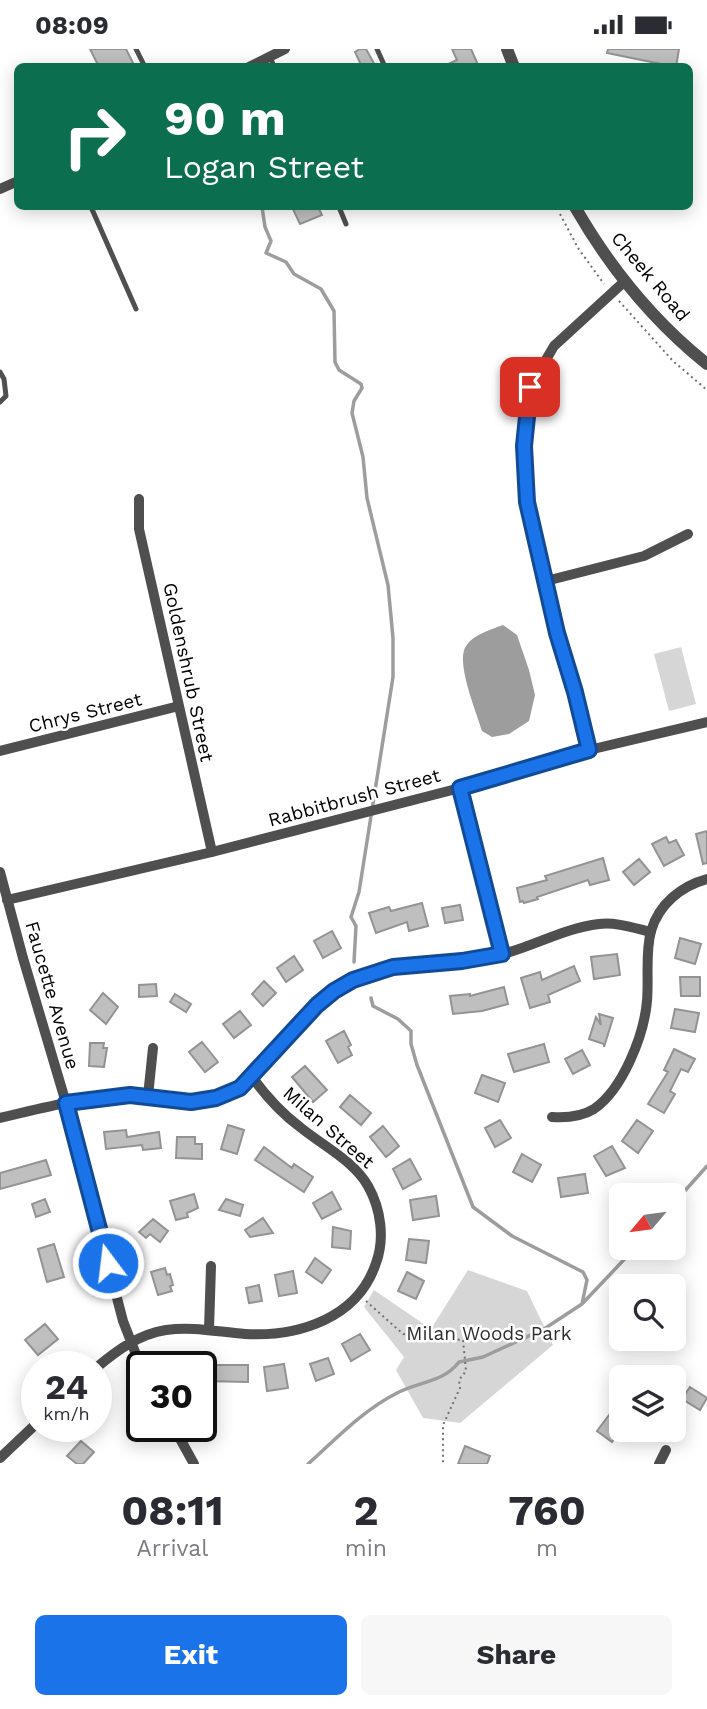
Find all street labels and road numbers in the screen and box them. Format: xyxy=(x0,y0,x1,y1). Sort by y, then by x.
street label: Cheek Road xyxy=(606,227,695,326)
street label: Goldenshrub Street xyxy=(158,580,219,764)
street label: Chrys Street xyxy=(26,687,144,738)
street label: Rabbitbrush Street xyxy=(266,763,443,832)
street label: Faucette Avenue xyxy=(20,918,85,1072)
street label: Milan Street xyxy=(278,1082,379,1173)

